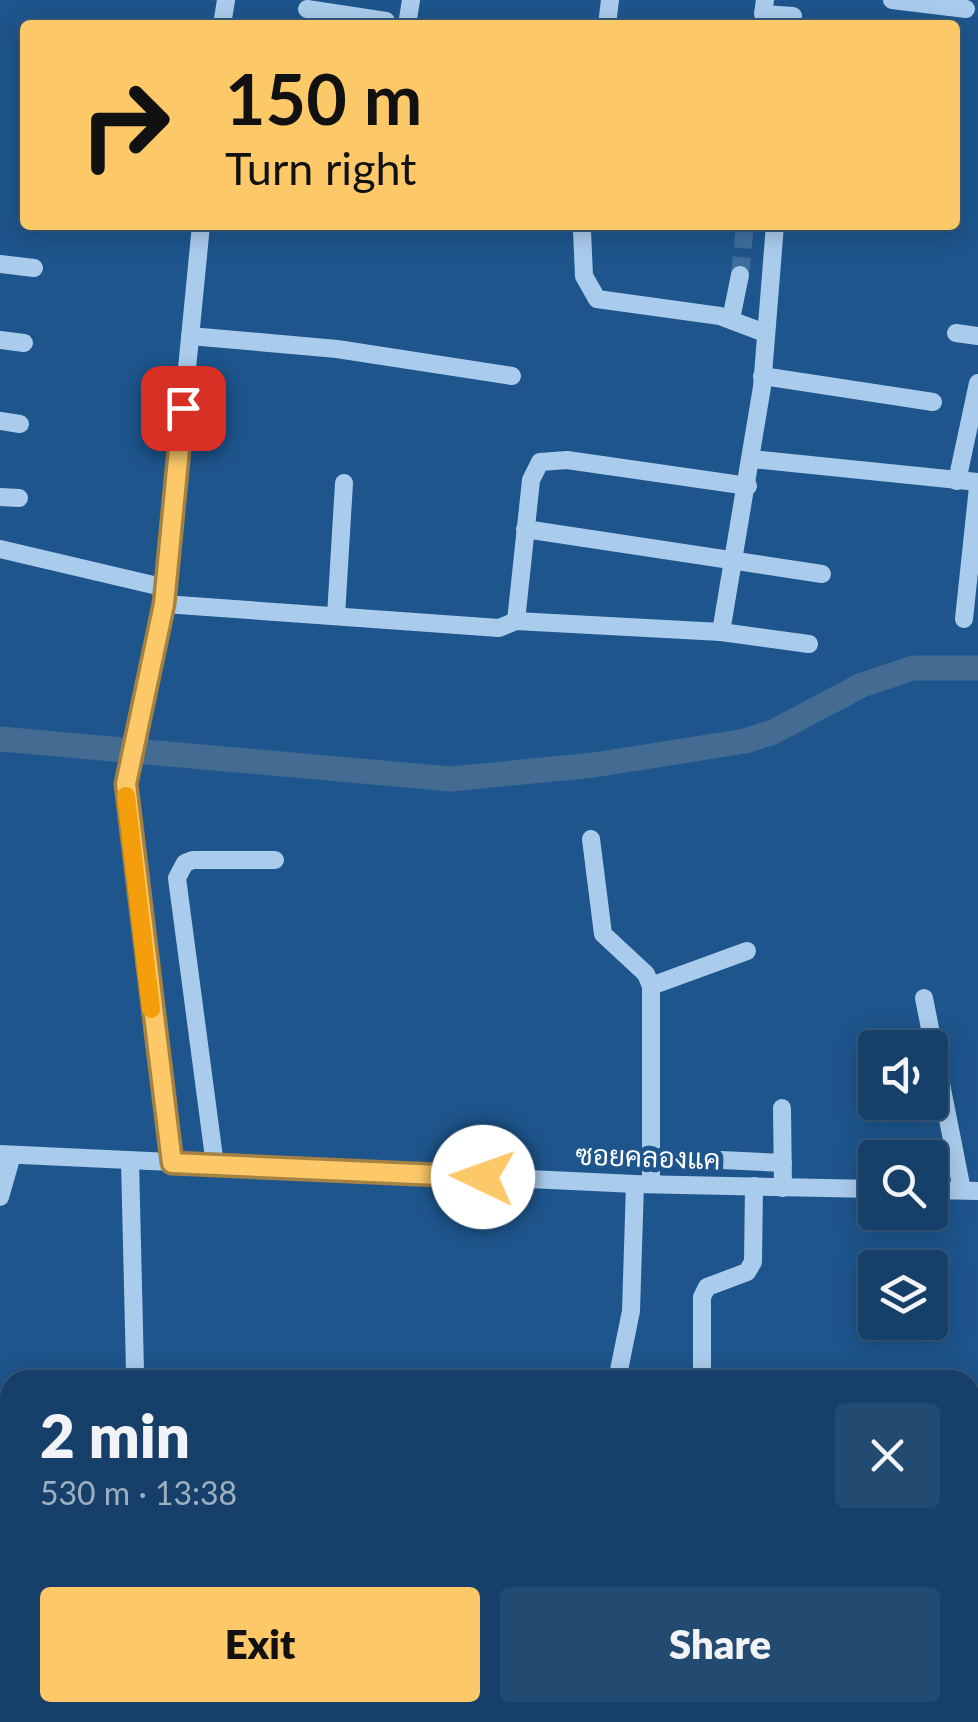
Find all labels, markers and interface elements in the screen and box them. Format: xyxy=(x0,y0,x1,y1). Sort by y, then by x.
text: 150 m xyxy=(225,56,422,140)
icon: right xyxy=(60,60,190,190)
text: Turn right xyxy=(225,141,416,195)
pin xyxy=(141,366,226,451)
icon: arrive xyxy=(156,381,211,436)
map controls xyxy=(858,1030,948,1340)
button: sound xyxy=(858,1030,948,1120)
position arrow xyxy=(431,1125,535,1229)
street label: ซอยคลองแค xyxy=(575,1136,721,1176)
button: search xyxy=(858,1140,948,1230)
button: layers xyxy=(858,1250,948,1340)
text: 2 min xyxy=(40,1399,190,1471)
button: close xyxy=(835,1403,940,1508)
text: 530 m · 13:38 xyxy=(40,1473,237,1512)
button: Exit xyxy=(40,1587,480,1702)
button: Share xyxy=(500,1587,940,1702)

